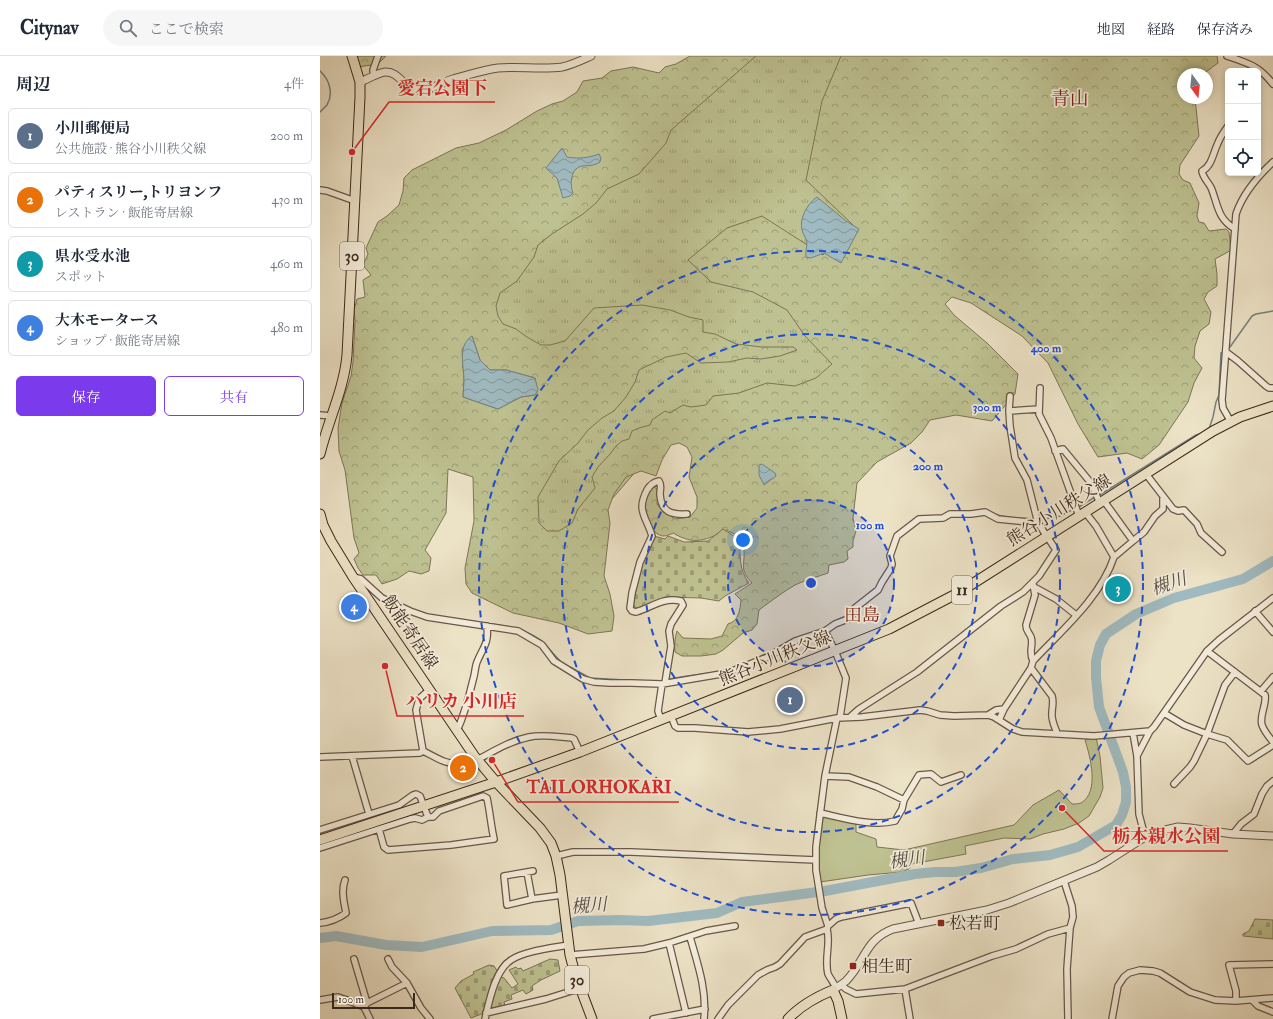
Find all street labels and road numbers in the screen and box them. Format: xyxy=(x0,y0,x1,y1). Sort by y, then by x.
road number: 30 xyxy=(340,242,364,270)
street label: 熊谷小川秩父線 xyxy=(1003,470,1115,550)
road number: 11 xyxy=(952,576,972,604)
street label: 飯能寄居線 xyxy=(378,591,442,673)
street label: 熊谷小川秩父線 xyxy=(716,626,834,690)
road number: 30 xyxy=(565,966,589,994)

